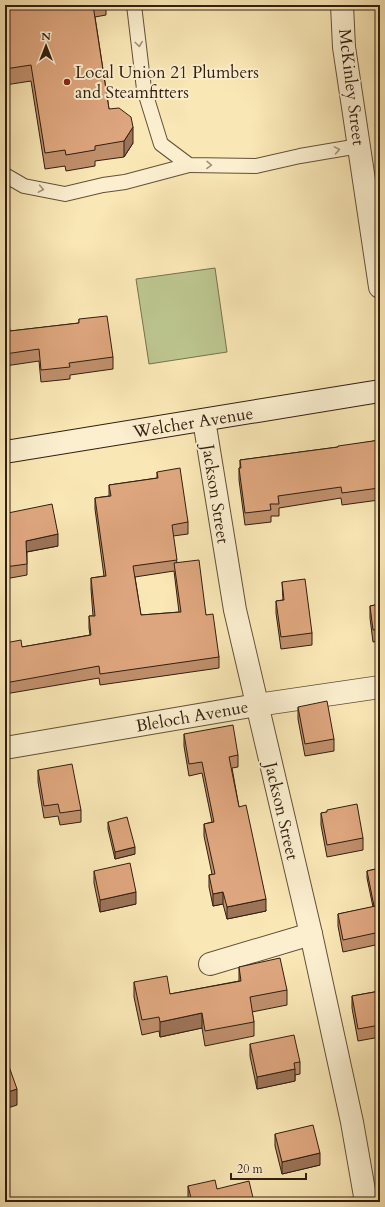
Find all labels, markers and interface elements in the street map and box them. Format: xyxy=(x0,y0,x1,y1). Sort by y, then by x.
north arrow xyxy=(26,26,66,66)
street label: McKinley Street xyxy=(333,27,370,147)
text: N xyxy=(41,29,51,44)
one-way arrow xyxy=(134,41,143,47)
place label: Local Union 21 Plumbers and Steamfitters xyxy=(75,61,259,104)
marker: Local Union 21 Plumbers and Steamfitters xyxy=(62,77,72,87)
one-way arrow xyxy=(334,146,340,155)
one-way arrow xyxy=(206,161,212,169)
one-way arrow xyxy=(38,184,44,193)
street label: Welcher Avenue xyxy=(130,402,255,444)
street label: Jackson Street xyxy=(196,440,235,546)
street label: Bleloch Avenue xyxy=(134,695,250,738)
street label: Jackson Street xyxy=(258,757,304,863)
scale bar xyxy=(231,1155,306,1181)
text: 20 m xyxy=(237,1161,264,1177)

